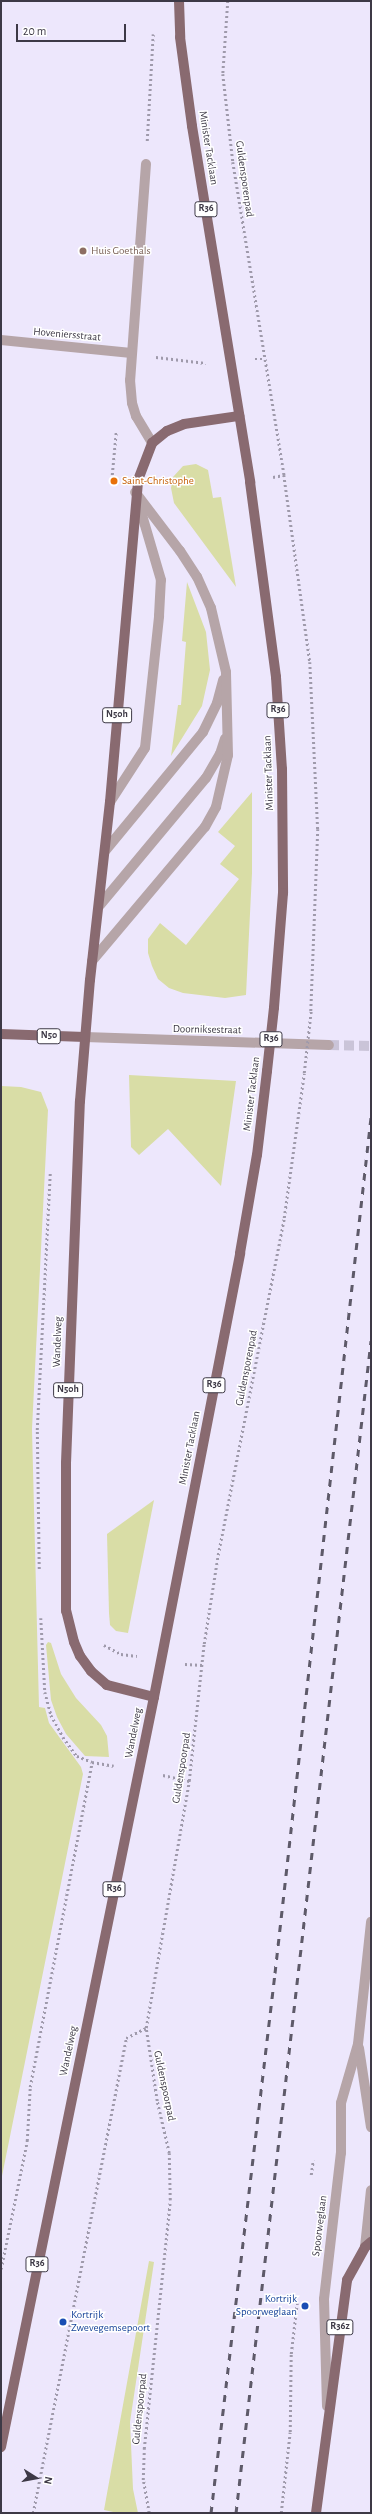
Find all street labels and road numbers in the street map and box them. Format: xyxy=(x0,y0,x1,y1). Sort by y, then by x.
street label: Minister Tacklaan xyxy=(196,110,220,186)
street label: Guldensporenpad xyxy=(232,140,256,218)
road number: R36 xyxy=(194,201,218,217)
street label: Hoveniersstraat xyxy=(33,325,101,345)
road number: R36 xyxy=(266,702,290,718)
road number: N50h xyxy=(102,707,132,723)
street label: Minister Tacklaan xyxy=(261,735,277,811)
street label: Doorniksestraat xyxy=(173,1023,241,1037)
road number: N50 xyxy=(36,1028,62,1044)
road number: R36 xyxy=(259,1031,283,1047)
street label: Minister Tacklaan xyxy=(241,1056,263,1132)
street label: Wandelweg xyxy=(51,1316,65,1368)
street label: Guldensporenpad xyxy=(233,1329,261,1407)
road number: R36 xyxy=(202,1377,226,1393)
road number: N50h xyxy=(53,1382,83,1398)
street label: Minister Tacklaan xyxy=(176,1410,204,1486)
street label: Wandelweg xyxy=(123,1707,145,1759)
street label: Guldenspoorpad xyxy=(170,1732,194,1804)
road number: R36 xyxy=(102,1881,126,1897)
street label: Wandelweg xyxy=(57,2025,81,2077)
street label: Guldenspoorpad xyxy=(150,2050,178,2122)
street label: Spoorweglaan xyxy=(310,2195,330,2257)
road number: R36 xyxy=(25,2256,49,2272)
road number: R36z xyxy=(326,2319,354,2335)
street label: Guldenspoorpad xyxy=(130,2373,150,2445)

